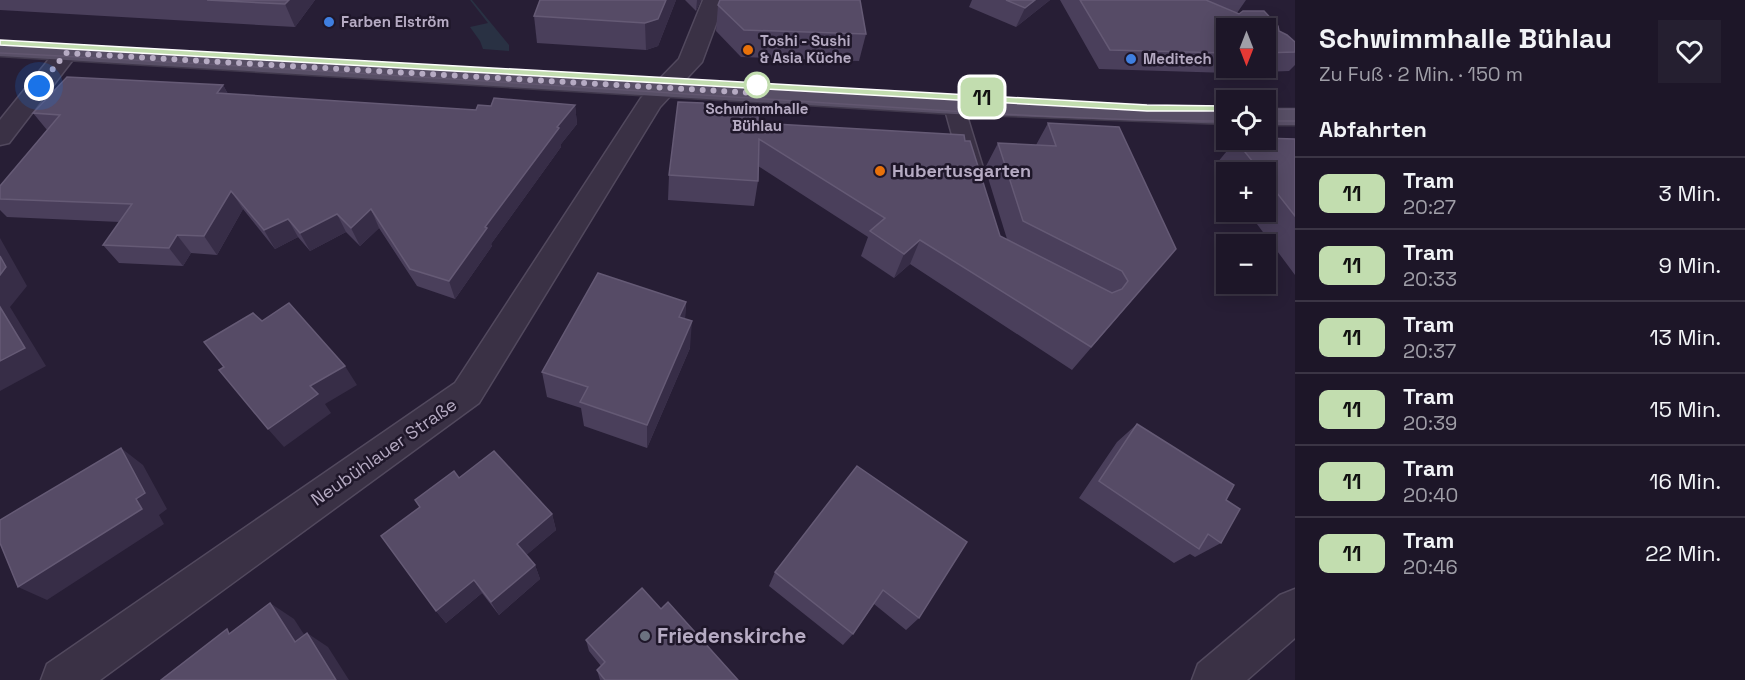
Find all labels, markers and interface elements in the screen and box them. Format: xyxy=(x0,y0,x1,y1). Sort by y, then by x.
place label: Farben Elström xyxy=(341,12,449,31)
marker: Farben Elström xyxy=(322,15,336,29)
north arrow xyxy=(1216,18,1276,78)
map controls xyxy=(1216,18,1276,294)
text: Schwimmhalle Bühlau xyxy=(1319,20,1612,56)
button: heart xyxy=(1658,20,1721,83)
place label: Toshi - Sushi & Asia Küche xyxy=(760,31,852,67)
marker: Toshi - Sushi & Asia Küche xyxy=(741,43,755,57)
place label: Meditech xyxy=(1143,49,1212,68)
marker: Meditech xyxy=(1124,52,1138,66)
text: Zu Fuß · 2 Min. · 150 m xyxy=(1319,61,1523,87)
your location xyxy=(24,71,54,101)
marker: Schwimmhalle Bühlau xyxy=(744,72,770,98)
line badge: 11 xyxy=(955,78,1009,116)
text: 11 xyxy=(973,84,991,111)
button: locate xyxy=(1216,90,1276,150)
place label: Schwimmhalle Bühlau xyxy=(705,99,809,135)
text: Abfahrten xyxy=(1319,115,1427,143)
place label: Hubertusgarten xyxy=(892,159,1031,182)
button: + xyxy=(1216,162,1276,222)
marker: Hubertusgarten xyxy=(873,164,887,178)
text: Tram xyxy=(1403,166,1454,194)
text: 3 Min. xyxy=(1659,179,1721,207)
text: 11 xyxy=(1343,180,1361,207)
text: 20:27 xyxy=(1403,194,1456,220)
button: − xyxy=(1216,234,1276,294)
text: Tram xyxy=(1403,238,1454,266)
text: 9 Min. xyxy=(1658,251,1721,279)
text: 11 xyxy=(1343,252,1361,279)
text: 20:33 xyxy=(1403,266,1457,292)
text: Tram xyxy=(1403,310,1454,338)
text: 13 Min. xyxy=(1649,323,1721,351)
text: 11 xyxy=(1343,324,1361,351)
text: 20:37 xyxy=(1403,338,1456,364)
text: Tram xyxy=(1403,382,1454,410)
street label: Neubühlauer Straße xyxy=(306,393,461,511)
text: 15 Min. xyxy=(1649,395,1721,423)
text: 11 xyxy=(1343,396,1361,423)
text: 20:39 xyxy=(1403,410,1457,436)
text: Tram xyxy=(1403,454,1454,482)
text: 16 Min. xyxy=(1649,467,1721,495)
text: 11 xyxy=(1343,468,1361,495)
text: 20:40 xyxy=(1403,482,1458,508)
text: Tram xyxy=(1403,526,1454,554)
text: 22 Min. xyxy=(1645,539,1721,567)
text: 11 xyxy=(1343,540,1361,567)
text: 20:46 xyxy=(1403,554,1458,580)
place label: Friedenskirche xyxy=(657,622,806,649)
marker: Friedenskirche xyxy=(638,629,652,643)

